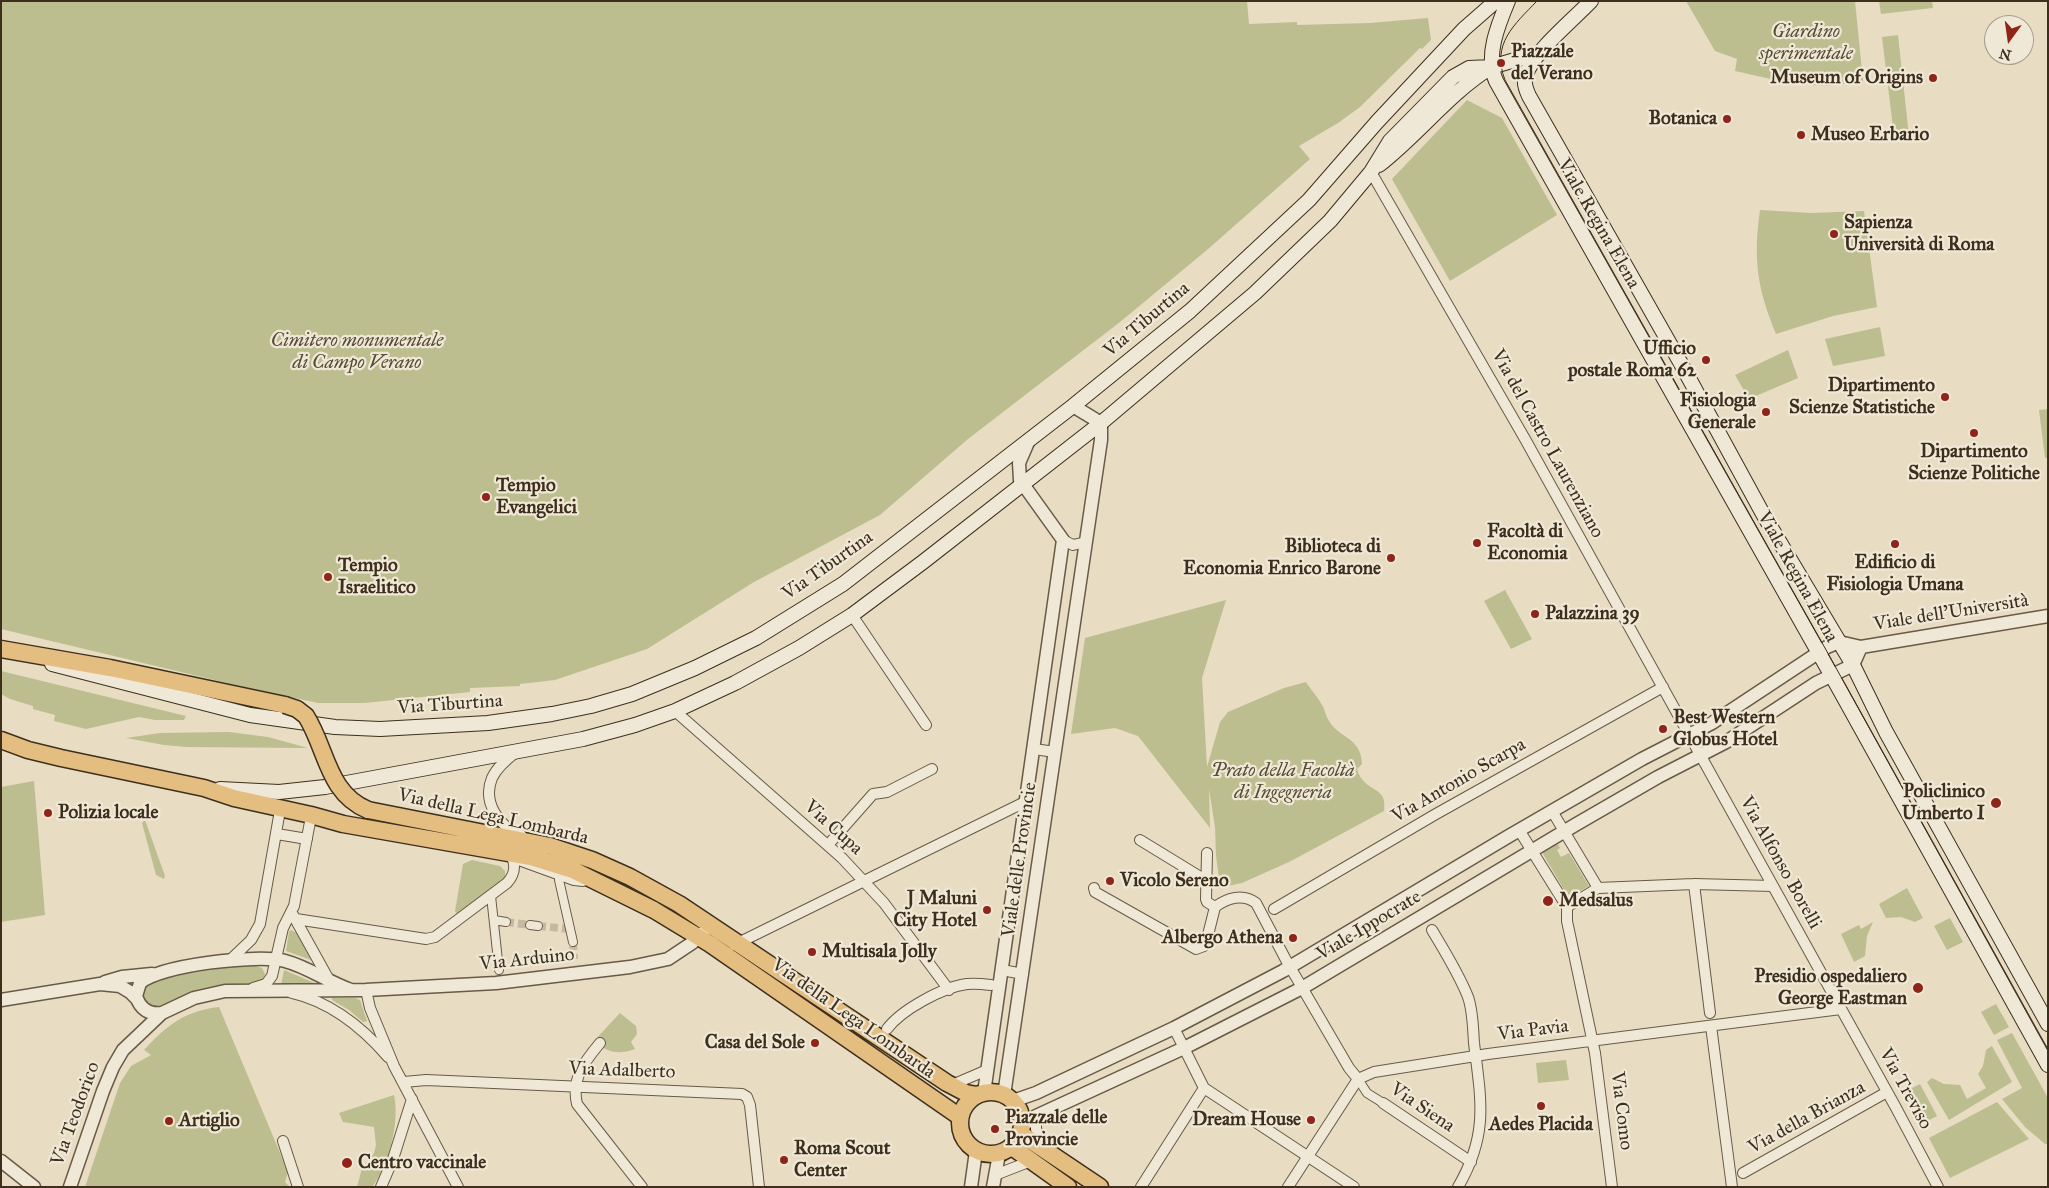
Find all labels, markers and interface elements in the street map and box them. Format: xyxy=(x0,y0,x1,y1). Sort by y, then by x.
north arrow xyxy=(1984,15,2034,65)
park label: Giardino sperimentale xyxy=(1759,21,1853,65)
place label: Piazzale del Verano xyxy=(1511,41,1593,85)
text: N xyxy=(1998,44,2013,64)
marker: Piazzale del Verano xyxy=(1495,57,1507,69)
place label: Museum of Origins xyxy=(1770,67,1923,89)
marker: Museum of Origins xyxy=(1927,72,1939,84)
place label: Botanica xyxy=(1648,108,1717,130)
marker: Botanica xyxy=(1721,113,1733,125)
place label: Museo Erbario xyxy=(1811,124,1929,146)
marker: Museo Erbario xyxy=(1795,129,1807,141)
street label: Viale Regina Elena xyxy=(1552,155,1644,293)
place label: Sapienza Università di Roma xyxy=(1844,212,1994,256)
marker: Sapienza Università di Roma xyxy=(1828,228,1840,240)
street label: Via Tiburtina xyxy=(1099,277,1195,363)
park label: Cimitero monumentale di Campo Verano xyxy=(271,330,443,374)
place label: Ufficio postale Roma 62 xyxy=(1568,338,1696,382)
street label: Via del Castro Laurenziano xyxy=(1486,346,1608,542)
marker: Ufficio postale Roma 62 xyxy=(1700,354,1712,366)
place label: Dipartimento Scienze Statistiche xyxy=(1789,375,1935,419)
place label: Fisiologia Generale xyxy=(1680,390,1756,434)
marker: Dipartimento Scienze Statistiche xyxy=(1939,391,1951,403)
marker: Fisiologia Generale xyxy=(1760,406,1772,418)
marker: Dipartimento Scienze Politiche xyxy=(1968,427,1980,439)
place label: Dipartimento Scienze Politiche xyxy=(1908,441,2040,485)
place label: Tempio Evangelici xyxy=(496,475,577,519)
marker: Tempio Evangelici xyxy=(480,491,492,503)
street label: Viale Regina Elena xyxy=(1752,508,1842,646)
place label: Facoltà di Economia xyxy=(1487,521,1567,565)
street label: Via Tiburtina xyxy=(778,526,878,606)
place label: Biblioteca di Economia Enrico Barone xyxy=(1183,536,1381,580)
marker: Facoltà di Economia xyxy=(1471,537,1483,549)
marker: Edificio di Fisiologia Umana xyxy=(1889,538,1901,550)
marker: Biblioteca di Economia Enrico Barone xyxy=(1385,552,1397,564)
place label: Edificio di Fisiologia Umana xyxy=(1826,552,1964,596)
place label: Tempio Israelitico xyxy=(338,555,416,599)
marker: Tempio Israelitico xyxy=(322,571,334,583)
street label: Viale dell'Università xyxy=(1872,589,2030,637)
place label: Palazzina 39 xyxy=(1545,603,1640,625)
marker: Palazzina 39 xyxy=(1529,608,1541,620)
street label: Via Tiburtina xyxy=(397,690,503,720)
place label: Best Western Globus Hotel xyxy=(1673,707,1778,751)
marker: Best Western Globus Hotel xyxy=(1657,723,1669,735)
street label: Via Antonio Scarpa xyxy=(1388,733,1530,829)
park label: Prato della Facoltà di Ingegneria xyxy=(1211,760,1355,804)
street label: Viale delle Provincie xyxy=(998,781,1042,939)
place label: Policlinico Umberto I xyxy=(1902,781,1985,825)
street label: Via della Lega Lombarda xyxy=(396,784,590,850)
street label: Via Alfonso Borelli xyxy=(1734,793,1826,933)
street label: Via Cupa xyxy=(799,796,867,860)
marker: Policlinico Umberto I xyxy=(1989,796,2003,810)
place label: Polizia locale xyxy=(58,802,158,824)
marker: Polizia locale xyxy=(42,807,54,819)
place label: Vicolo Sereno xyxy=(1120,870,1229,892)
marker: Vicolo Sereno xyxy=(1104,875,1116,887)
street label: Viale Ippocrate xyxy=(1313,886,1425,966)
place label: J Maluni City Hotel xyxy=(893,888,977,932)
place label: Medsalus xyxy=(1559,890,1633,912)
marker: Medsalus xyxy=(1541,894,1555,908)
marker: J Maluni City Hotel xyxy=(981,904,993,916)
place label: Albergo Athena xyxy=(1162,927,1283,949)
marker: Albergo Athena xyxy=(1287,932,1299,944)
place label: Multisala Jolly xyxy=(822,941,937,963)
street label: Via Arduino xyxy=(478,944,576,976)
marker: Multisala Jolly xyxy=(806,946,818,958)
street label: Via della Lega Lombarda xyxy=(767,954,939,1084)
place label: Presidio ospedaliero George Eastman xyxy=(1754,966,1907,1010)
marker: Presidio ospedaliero George Eastman xyxy=(1911,981,1925,995)
street label: Via Pavia xyxy=(1496,1015,1570,1047)
place label: Casa del Sole xyxy=(705,1032,805,1054)
marker: Casa del Sole xyxy=(809,1037,821,1049)
street label: Via Treviso xyxy=(1873,1045,1937,1133)
street label: Via Adalberto xyxy=(568,1058,676,1084)
street label: Via Teodorico xyxy=(47,1059,105,1169)
street label: Via Como xyxy=(1605,1071,1637,1151)
street label: Via della Brianza xyxy=(1744,1076,1870,1160)
street label: Via Siena xyxy=(1385,1078,1459,1138)
marker: Aedes Placida xyxy=(1535,1100,1547,1112)
place label: Piazzale delle Provincie xyxy=(1005,1107,1107,1151)
place label: Dream House xyxy=(1192,1109,1301,1131)
place label: Artiglio xyxy=(179,1110,240,1132)
marker: Dream House xyxy=(1305,1114,1317,1126)
place label: Aedes Placida xyxy=(1489,1114,1593,1136)
marker: Artiglio xyxy=(163,1115,175,1127)
marker: Piazzale delle Provincie xyxy=(989,1123,1001,1135)
place label: Roma Scout Center xyxy=(794,1138,890,1182)
place label: Centro vaccinale xyxy=(358,1152,486,1174)
marker: Roma Scout Center xyxy=(778,1154,790,1166)
marker: Centro vaccinale xyxy=(340,1156,354,1170)

